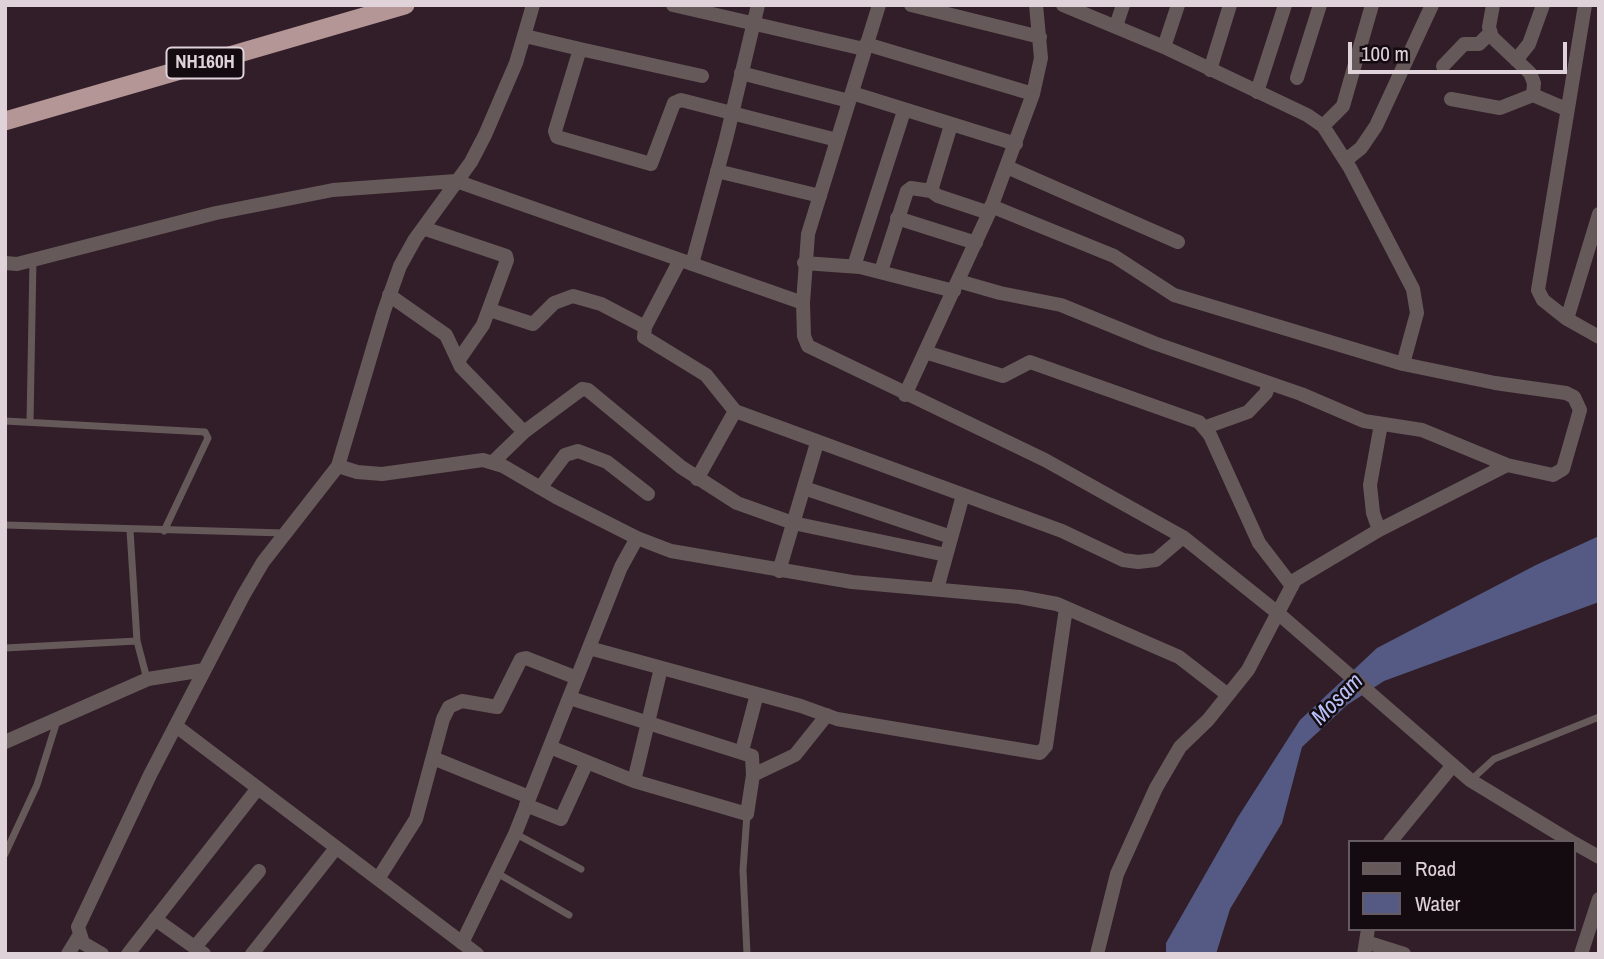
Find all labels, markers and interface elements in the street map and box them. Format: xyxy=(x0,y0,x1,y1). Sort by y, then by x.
scale bar xyxy=(1352,28,1571,72)
text: 100 m xyxy=(1361,39,1409,68)
road number: NH160H xyxy=(166,48,244,78)
water label: Mosam xyxy=(1306,668,1370,732)
legend xyxy=(1348,840,1576,931)
text: Road xyxy=(1415,854,1456,883)
text: Water xyxy=(1415,889,1460,918)

